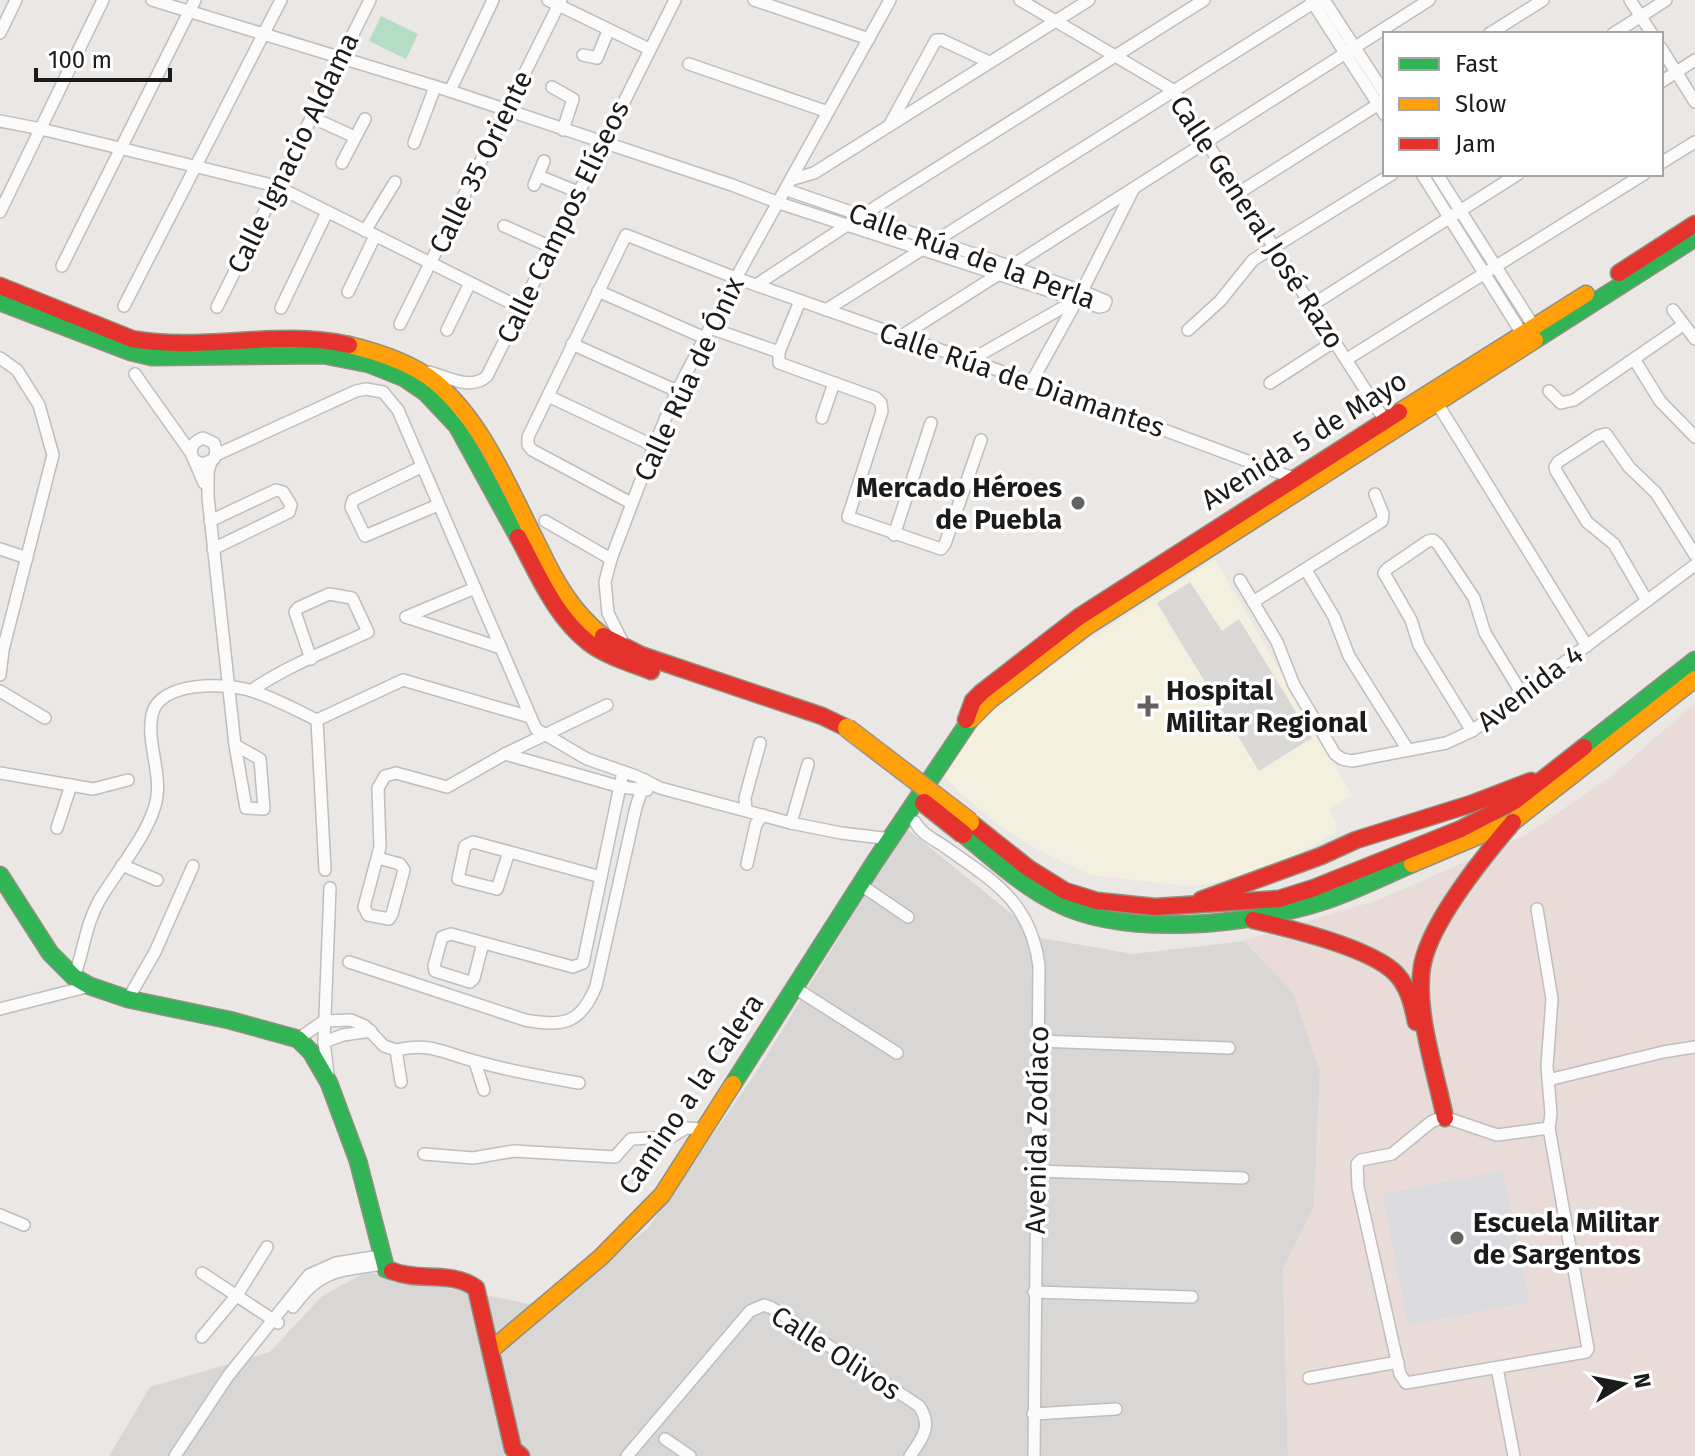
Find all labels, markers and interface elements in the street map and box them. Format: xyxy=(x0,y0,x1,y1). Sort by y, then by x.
street label: Calle Ignacio Aldama xyxy=(220,27,366,279)
scale bar xyxy=(36,32,170,82)
legend xyxy=(1383,32,1663,176)
text: 100 m xyxy=(48,46,112,74)
text: Fast xyxy=(1455,50,1498,78)
street label: Calle 35 Oriente xyxy=(422,65,540,259)
street label: Calle General José Razo xyxy=(1163,89,1351,355)
text: Slow xyxy=(1455,90,1506,118)
street label: Calle Campos Elíseos xyxy=(490,95,636,349)
text: Jam xyxy=(1455,130,1496,158)
street label: Calle Rúa de la Perla xyxy=(844,196,1100,316)
street label: Calle Rúa de Ónix xyxy=(627,271,751,487)
street label: Calle Rúa de Diamantes xyxy=(875,316,1169,444)
street label: Avenida 5 de Mayo xyxy=(1195,363,1413,517)
place label: Mercado Héroes de Puebla xyxy=(856,471,1062,536)
marker: Mercado Héroes de Puebla xyxy=(1069,494,1087,512)
street label: Avenida 4 xyxy=(1471,638,1589,738)
place label: Hospital Militar Regional xyxy=(1166,674,1368,739)
marker: Hospital Militar Regional xyxy=(1137,695,1159,717)
street label: Camino a la Calera xyxy=(612,987,770,1201)
street label: Avenida Zodíaco xyxy=(1019,1026,1055,1234)
place label: Escuela Militar de Sargentos xyxy=(1473,1206,1660,1271)
marker: Escuela Militar de Sargentos xyxy=(1448,1229,1466,1247)
street label: Calle Olivos xyxy=(765,1299,907,1407)
north arrow xyxy=(1583,1344,1663,1424)
text: N xyxy=(1628,1371,1657,1390)

